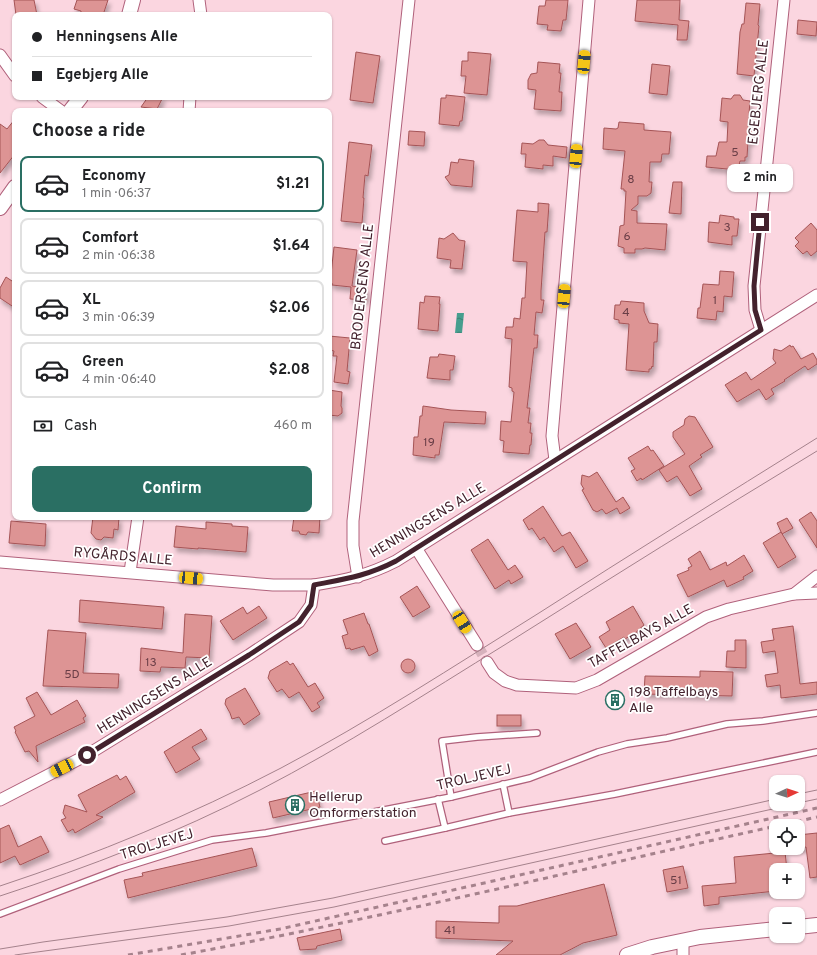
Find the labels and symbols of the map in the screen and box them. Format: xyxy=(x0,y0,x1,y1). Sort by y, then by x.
street label: EGEBJERG ALLE xyxy=(745,39,773,145)
car xyxy=(577,50,591,74)
car xyxy=(569,144,583,168)
house number: 5 xyxy=(731,145,739,161)
callout: 2 min xyxy=(727,164,793,192)
house number: 8 xyxy=(627,172,635,188)
route end xyxy=(751,213,769,231)
house number: 3 xyxy=(723,220,731,236)
street label: BRODERSENS ALLE xyxy=(348,223,378,351)
house number: 6 xyxy=(623,229,631,245)
car xyxy=(557,284,571,308)
house number: 1 xyxy=(713,293,717,309)
house number: 4 xyxy=(622,305,630,321)
house number: 19 xyxy=(423,435,435,451)
street label: HENNINGSENS ALLE xyxy=(367,480,489,562)
street label: RYGÅRDS ALLE xyxy=(73,544,173,570)
car xyxy=(179,571,203,585)
street label: TAFFELBAYS ALLE xyxy=(585,601,697,673)
car xyxy=(451,609,473,635)
street label: HENNINGSENS ALLE xyxy=(95,654,215,738)
house number: 13 xyxy=(145,655,157,671)
house number: 5D xyxy=(64,667,80,683)
place label: 198 Taffelbays Alle xyxy=(629,684,718,717)
building icon: 198 Taffelbays Alle xyxy=(604,689,626,711)
route start xyxy=(78,746,96,764)
car xyxy=(49,757,75,779)
street label: TROLJEVEJ xyxy=(435,761,513,795)
north arrow xyxy=(769,775,805,811)
place label: Hellerup Omformerstation xyxy=(309,789,417,822)
building icon: Hellerup Omformerstation xyxy=(284,794,306,816)
street label: TROLJEVEJ xyxy=(118,826,196,864)
house number: 51 xyxy=(670,873,682,889)
house number: 41 xyxy=(444,923,456,939)

